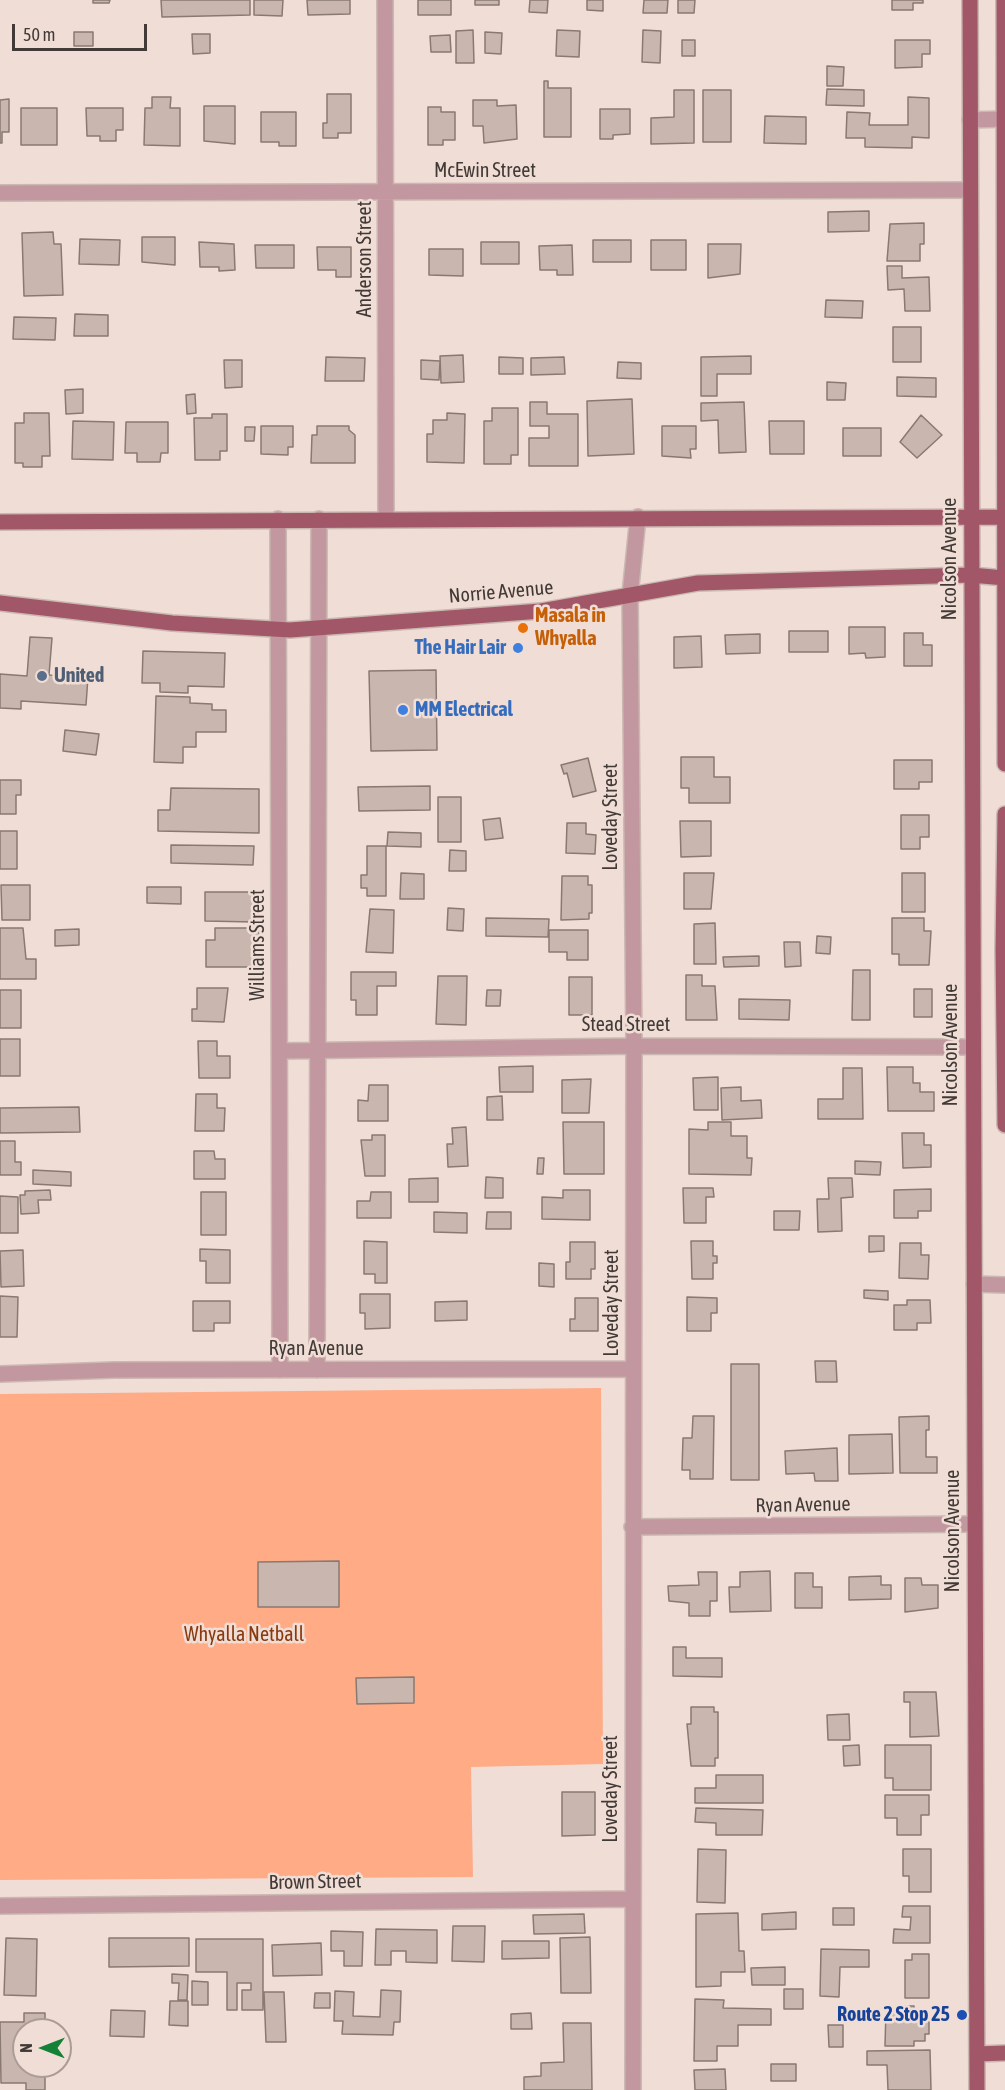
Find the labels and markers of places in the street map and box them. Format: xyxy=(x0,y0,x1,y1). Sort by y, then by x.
place label: Masala in Whyalla xyxy=(535,604,606,651)
marker: Masala in Whyalla xyxy=(516,621,530,635)
place label: The Hair Lair xyxy=(414,636,506,660)
marker: The Hair Lair xyxy=(511,641,525,655)
place label: United xyxy=(54,664,104,688)
marker: United xyxy=(35,669,49,683)
place label: MM Electrical xyxy=(415,698,513,722)
marker: MM Electrical xyxy=(396,703,410,717)
place label: Route 2 Stop 25 xyxy=(837,2003,950,2027)
marker: Route 2 Stop 25 xyxy=(955,2008,969,2022)

